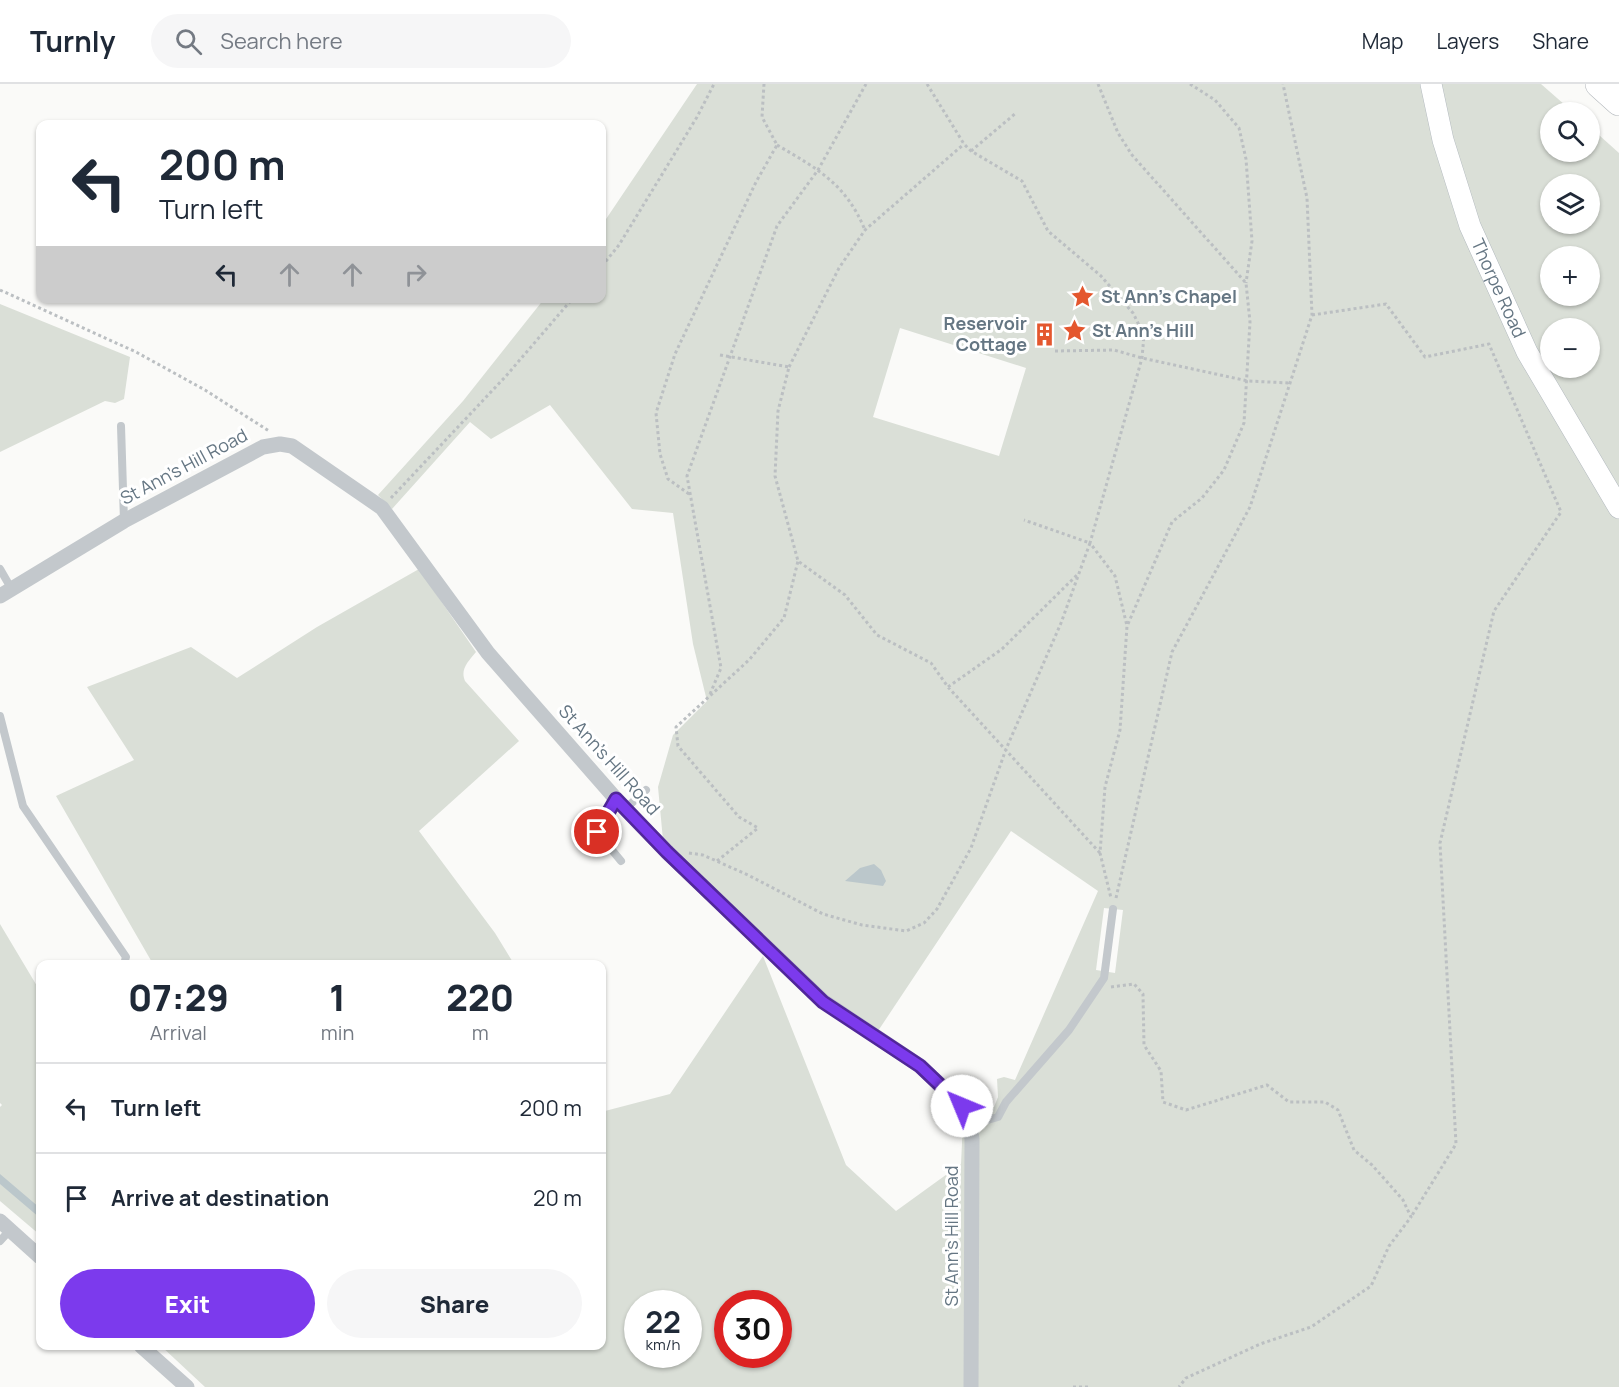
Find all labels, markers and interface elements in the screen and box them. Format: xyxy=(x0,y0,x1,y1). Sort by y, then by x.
search box xyxy=(151,14,571,68)
text: Turnly xyxy=(30,22,115,60)
icon: search xyxy=(172,25,205,58)
text: Search here xyxy=(220,26,343,56)
text: Map xyxy=(1362,27,1403,55)
text: Layers xyxy=(1436,27,1499,55)
text: Share xyxy=(1532,27,1589,55)
map controls xyxy=(1540,102,1600,378)
button: search xyxy=(1540,102,1600,162)
text: 200 m xyxy=(159,135,285,193)
icon: left xyxy=(60,144,138,222)
button: layers xyxy=(1540,174,1600,234)
text: Turn left xyxy=(159,190,263,227)
street label: Thorpe Road xyxy=(1466,235,1532,341)
button: + xyxy=(1540,246,1600,306)
icon: left xyxy=(210,258,243,291)
icon: ahead xyxy=(273,258,306,291)
icon: ahead xyxy=(336,258,369,291)
icon: right xyxy=(399,258,432,291)
place icon: St Ann's Chapel xyxy=(1070,284,1096,310)
place label: St Ann's Chapel xyxy=(1101,284,1237,308)
place label: Reservoir Cottage xyxy=(944,311,1027,356)
place icon: St Ann's Hill xyxy=(1061,318,1087,344)
place label: St Ann's Hill xyxy=(1092,318,1194,342)
button: − xyxy=(1540,318,1600,378)
building icon: Reservoir Cottage xyxy=(1032,321,1058,347)
street label: St Ann's Hill Road xyxy=(116,422,251,510)
street label: St Ann's Hill Road xyxy=(554,699,666,820)
pin xyxy=(571,806,622,857)
icon: arrive xyxy=(580,815,613,848)
text: 07:29 xyxy=(128,973,229,1022)
text: 1 xyxy=(329,973,346,1022)
text: 220 xyxy=(446,973,514,1022)
text: Arrival xyxy=(150,1019,207,1046)
text: min xyxy=(321,1019,354,1046)
text: m xyxy=(472,1019,489,1046)
position arrow xyxy=(930,1074,994,1138)
icon: left xyxy=(60,1092,93,1125)
text: Turn left xyxy=(111,1093,201,1123)
text: 200 m xyxy=(520,1093,582,1123)
street label: St Ann's Hill Road xyxy=(939,1166,963,1306)
icon: arrive xyxy=(60,1182,93,1215)
text: Arrive at destination xyxy=(111,1183,329,1213)
text: 20 m xyxy=(533,1183,582,1213)
button: Exit xyxy=(60,1269,315,1338)
button: Share xyxy=(327,1269,582,1338)
speed limit sign: 30 xyxy=(714,1290,792,1368)
text: 22 xyxy=(645,1301,681,1342)
text: km/h xyxy=(646,1334,680,1355)

